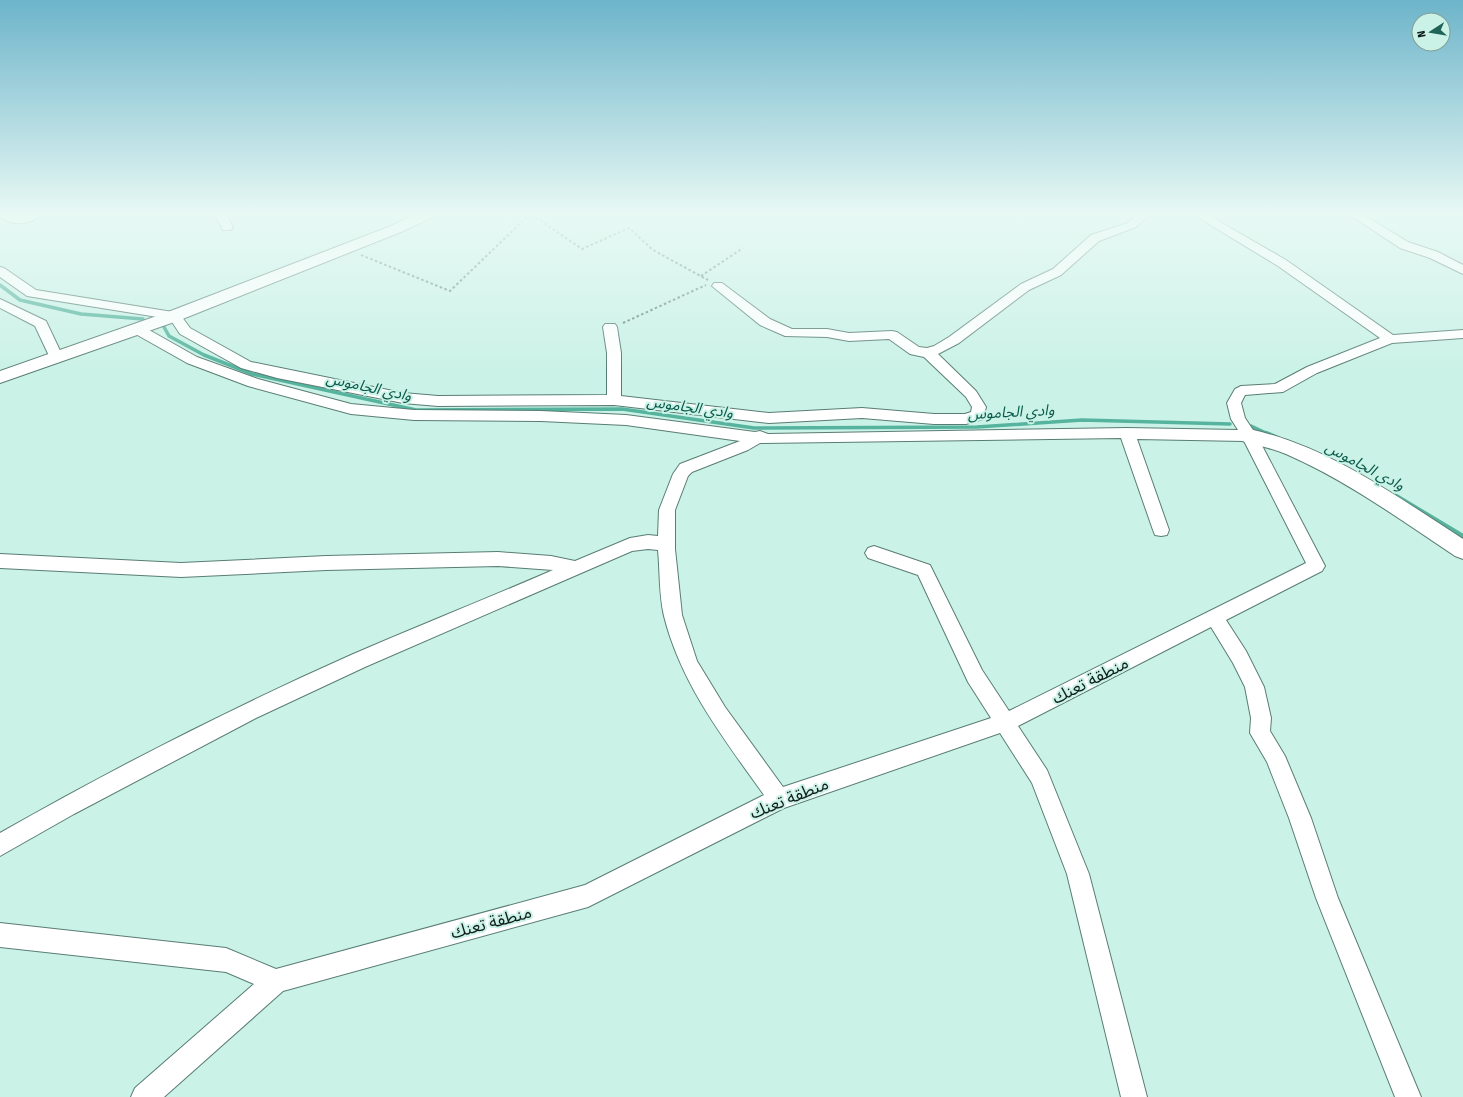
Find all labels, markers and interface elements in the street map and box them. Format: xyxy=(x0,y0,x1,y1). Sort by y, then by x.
north arrow xyxy=(1411,12,1451,52)
text: N xyxy=(1415,29,1429,39)
water label: وادي الجاموس xyxy=(324,369,414,407)
water label: وادي الجاموس xyxy=(645,392,735,424)
water label: وادي الجاموس xyxy=(967,401,1055,426)
water label: وادي الجاموس xyxy=(1321,438,1408,497)
street label: منطقة تعنك xyxy=(1049,652,1132,709)
street label: منطقة تعنك xyxy=(747,773,832,824)
street label: منطقة تعنك xyxy=(448,902,534,943)

